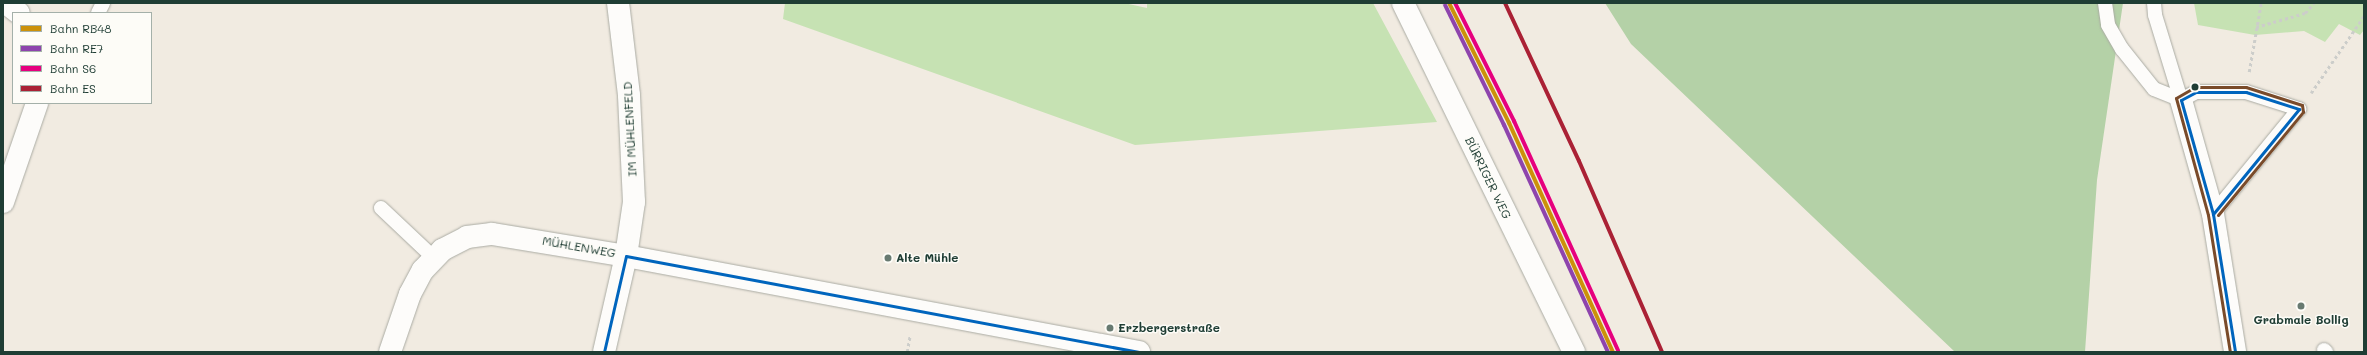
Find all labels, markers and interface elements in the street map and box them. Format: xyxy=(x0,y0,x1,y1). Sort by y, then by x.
legend xyxy=(12,12,152,104)
text: Bahn RB48 xyxy=(50,20,112,36)
text: Bahn RE7 xyxy=(50,40,103,56)
text: Bahn S6 xyxy=(50,60,96,76)
text: Bahn ES xyxy=(50,80,96,96)
street label: IM MÜHLENFELD xyxy=(620,81,640,177)
unlabelled marker xyxy=(2190,82,2200,92)
street label: BÜRRIGER WEG xyxy=(1462,135,1514,221)
street label: MÜHLENWEG xyxy=(541,233,617,261)
place label: Alte Mühle xyxy=(896,251,958,265)
marker: Alte Mühle xyxy=(883,253,893,263)
marker: Grabmale Bollig xyxy=(2296,301,2306,311)
place label: Grabmale Bollig xyxy=(2253,313,2349,327)
place label: Erzbergerstraße xyxy=(1118,321,1220,335)
marker: Erzbergerstraße xyxy=(1105,323,1115,333)

